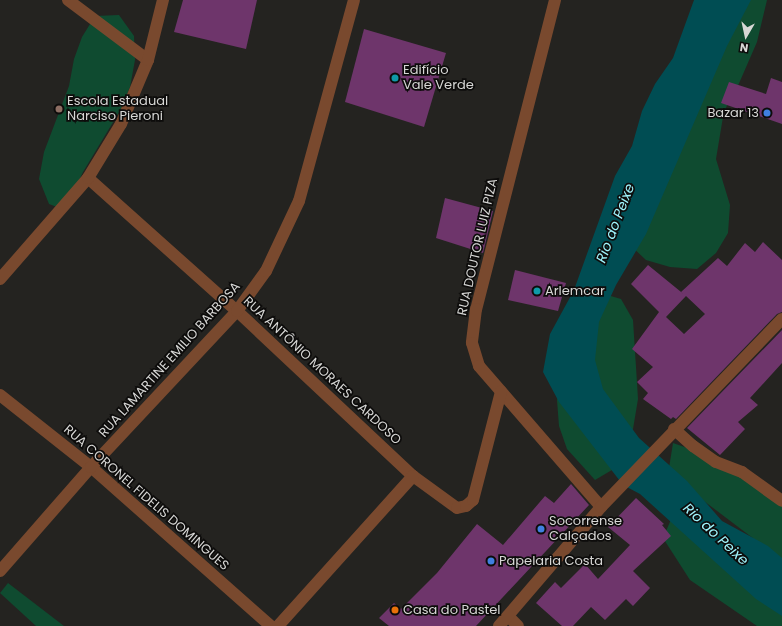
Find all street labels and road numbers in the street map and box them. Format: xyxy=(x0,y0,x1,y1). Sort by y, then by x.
street label: RUA DOUTOR LUIZ PIZA xyxy=(455,177,501,317)
street label: RUA LAMARTINE EMILIO BARBOSA xyxy=(96,279,244,441)
street label: RUA ANTÔNIO MORAES CARDOSO xyxy=(240,294,404,448)
street label: RUA CORONEL FIDELIS DOMINGUES xyxy=(60,422,232,574)

